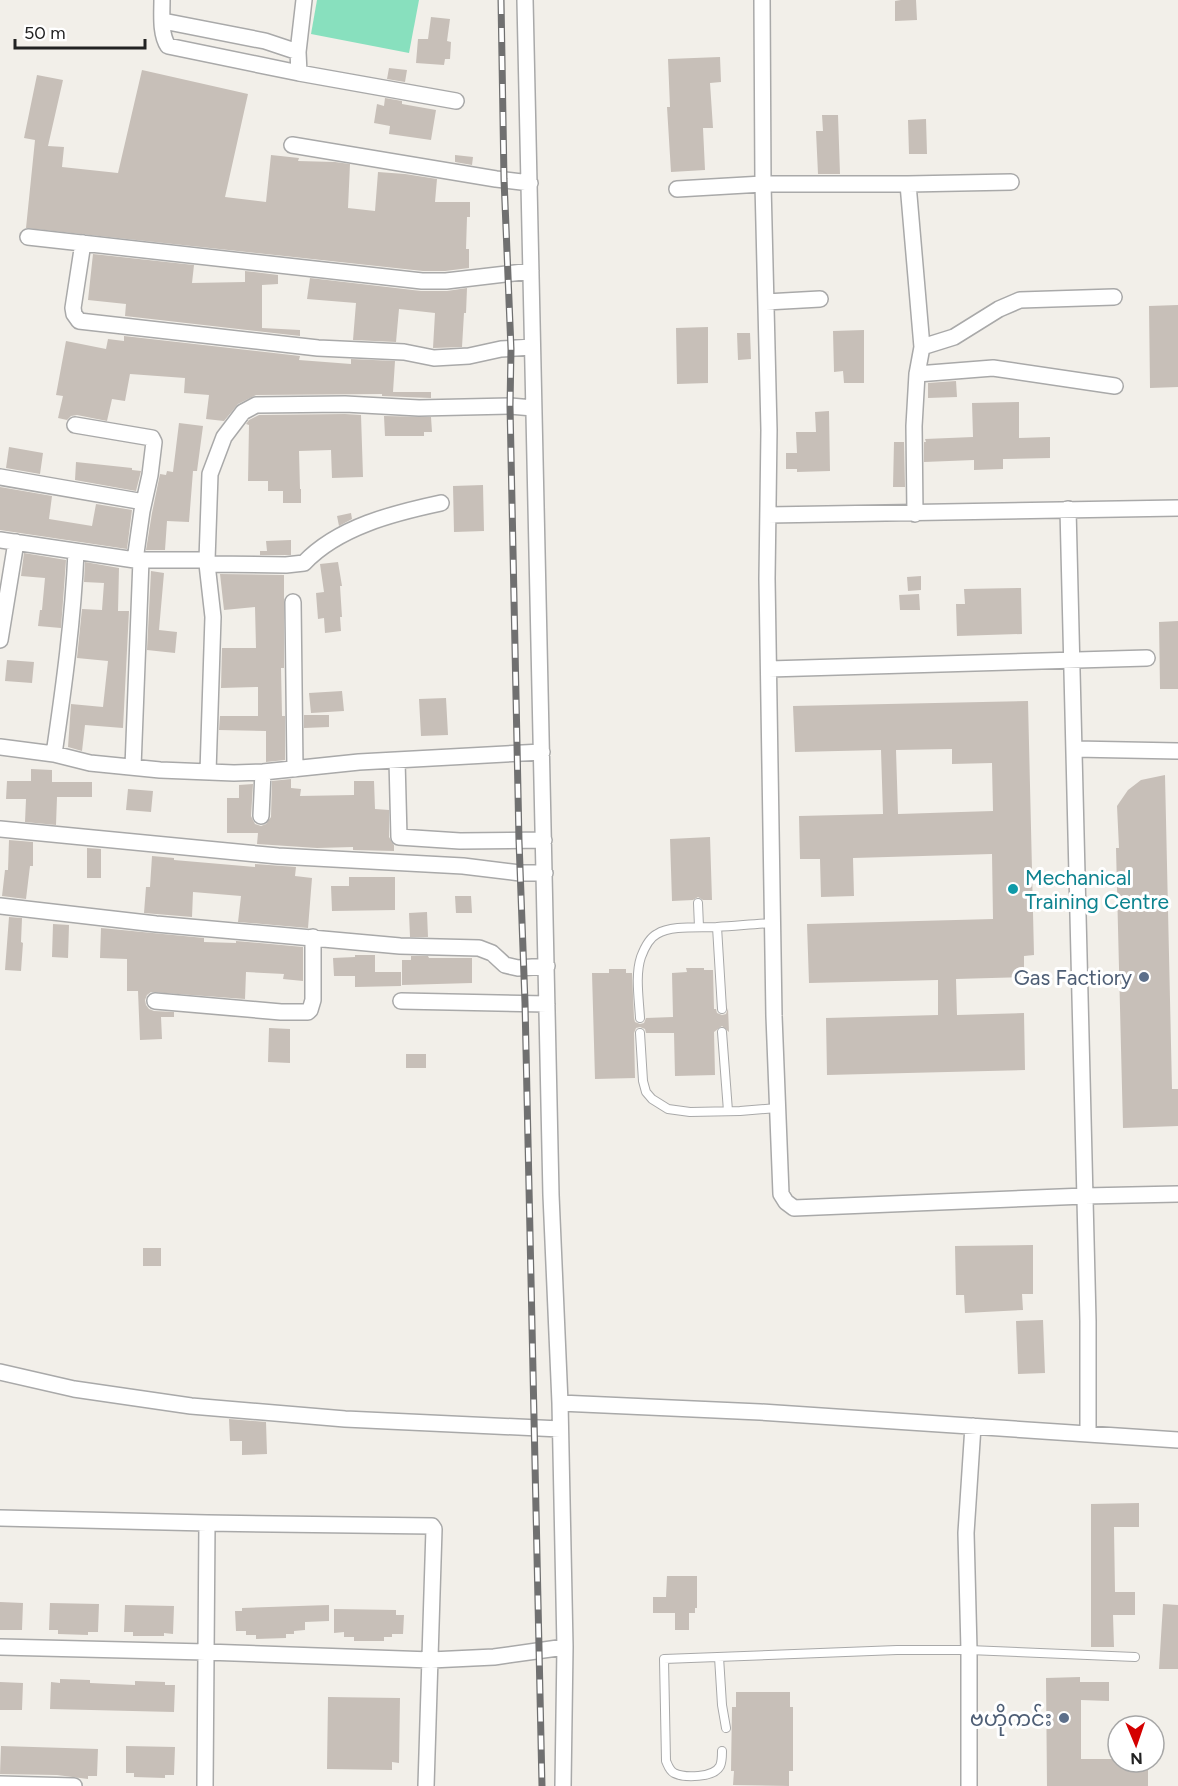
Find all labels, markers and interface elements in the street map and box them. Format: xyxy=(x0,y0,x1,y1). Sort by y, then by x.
scale bar xyxy=(15,12,146,50)
text: 50 m xyxy=(24,22,66,44)
place label: Mechanical Training Centre xyxy=(1025,865,1169,914)
marker: Mechanical Training Centre xyxy=(1006,882,1020,896)
place label: Gas Factiory xyxy=(1014,965,1132,990)
marker: Gas Factiory xyxy=(1137,970,1151,984)
place label: ဗဟိုကင်း xyxy=(970,1703,1052,1736)
marker: ဗဟိုကင်း xyxy=(1057,1711,1071,1725)
north arrow xyxy=(1106,1714,1166,1774)
text: N xyxy=(1130,1749,1143,1768)

